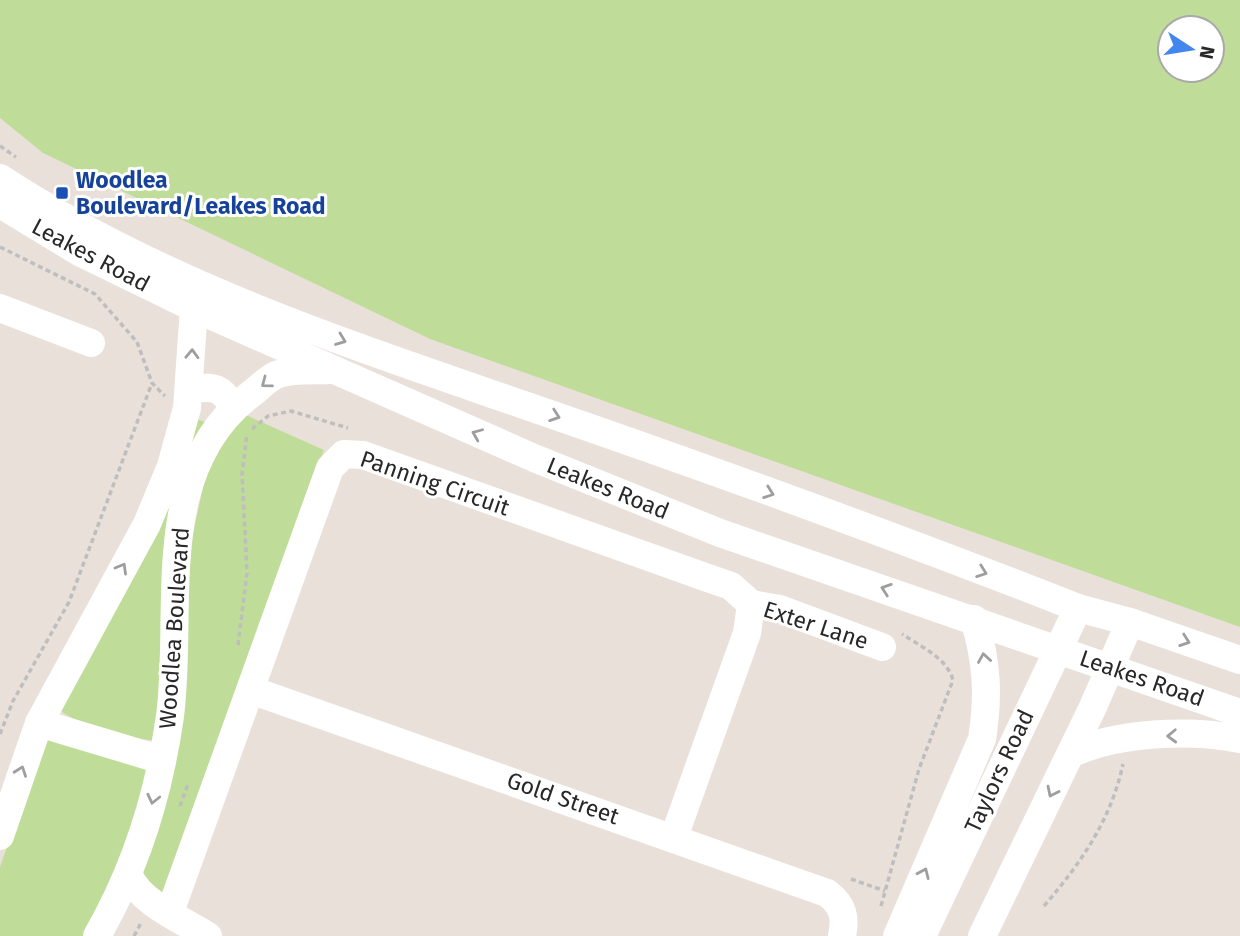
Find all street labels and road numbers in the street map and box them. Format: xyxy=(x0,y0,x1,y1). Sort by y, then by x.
street label: Leakes Road xyxy=(27,212,155,298)
street label: Panning Circuit xyxy=(357,444,514,522)
street label: Leakes Road xyxy=(543,451,673,525)
street label: Woodlea Boulevard xyxy=(153,526,195,730)
street label: Exter Lane xyxy=(760,595,872,655)
street label: Leakes Road xyxy=(1076,644,1208,712)
street label: Taylors Road xyxy=(958,705,1040,837)
street label: Gold Street xyxy=(503,766,623,830)

